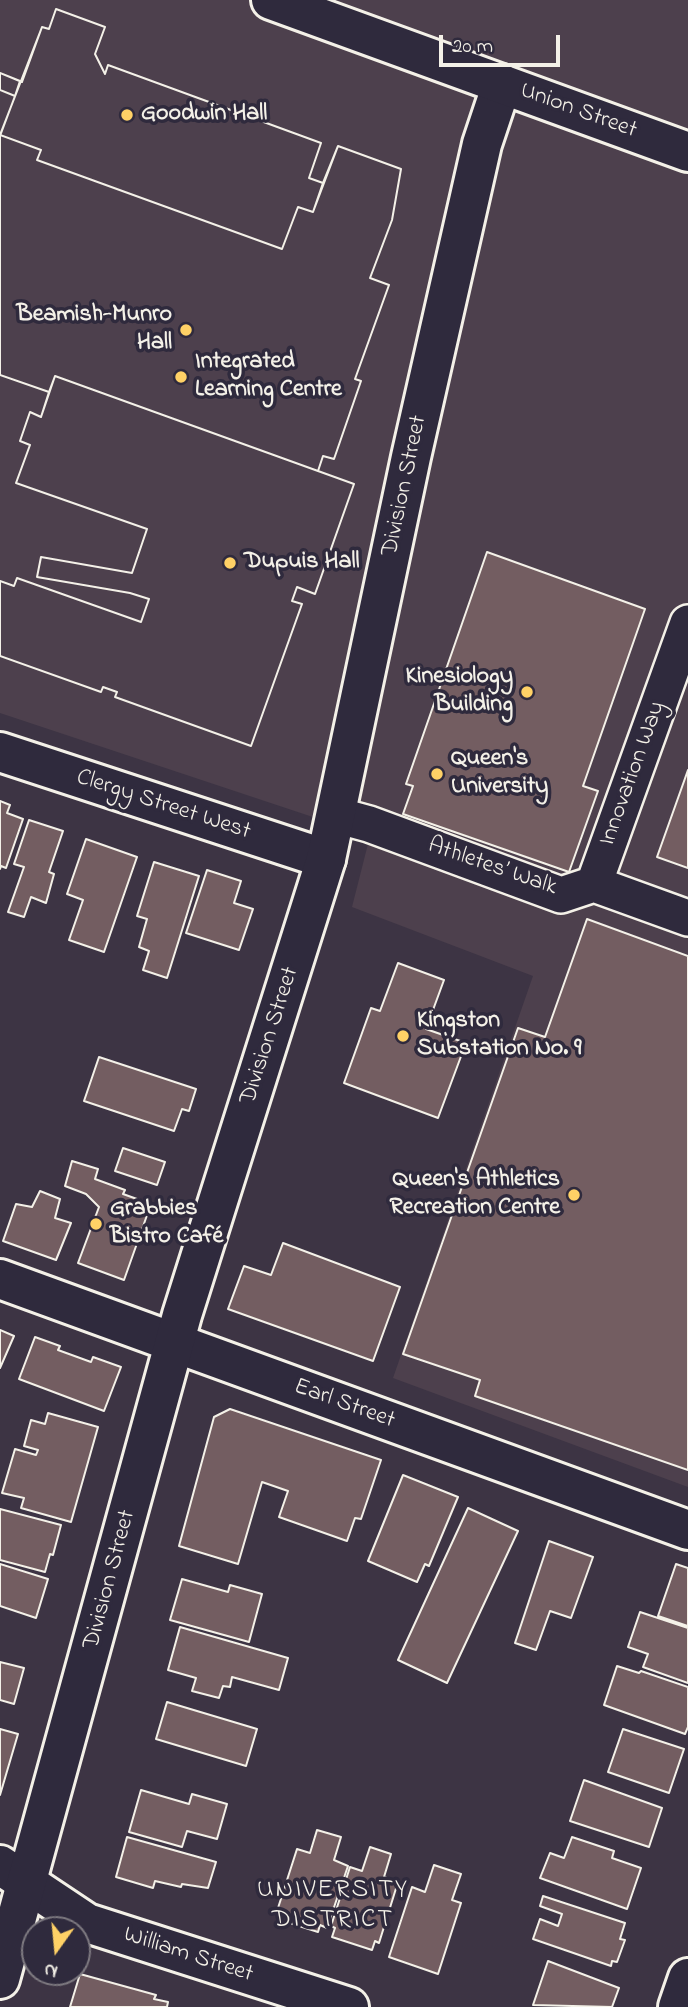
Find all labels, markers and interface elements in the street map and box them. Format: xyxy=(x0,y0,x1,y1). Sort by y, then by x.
scale bar xyxy=(443,21,564,65)
text: 20 m xyxy=(452,32,493,62)
street label: Union Street xyxy=(516,78,640,146)
place label: Goodwin Hall xyxy=(141,101,267,129)
marker: Goodwin Hall xyxy=(119,107,135,123)
place label: Beamish-Munro Hall xyxy=(17,302,172,358)
marker: Beamish-Munro Hall xyxy=(178,322,194,338)
place label: Integrated Learning Centre xyxy=(195,349,342,405)
marker: Integrated Learning Centre xyxy=(173,369,189,385)
street label: Division Street xyxy=(377,413,435,559)
place label: Dupuis Hall xyxy=(244,549,359,577)
marker: Dupuis Hall xyxy=(222,555,238,571)
place label: Kinesiology Building xyxy=(406,664,513,720)
marker: Kinesiology Building xyxy=(519,684,535,700)
street label: Innovation Way xyxy=(595,698,673,850)
place label: Queen's University xyxy=(451,746,548,802)
street label: Clergy Street West xyxy=(72,764,254,848)
marker: Queen's University xyxy=(429,766,445,782)
street label: Athletes’ Walk xyxy=(424,832,560,904)
street label: Division Street xyxy=(235,964,307,1108)
place label: Kingston Substation No. 9 xyxy=(417,1008,581,1064)
marker: Kingston Substation No. 9 xyxy=(395,1028,411,1044)
place label: Queen's Athletics Recreation Centre xyxy=(389,1167,560,1223)
marker: Queen's Athletics Recreation Centre xyxy=(566,1187,582,1203)
place label: Grabbies Bistro Café xyxy=(110,1196,223,1252)
marker: Grabbies Bistro Café xyxy=(88,1216,104,1232)
street label: Earl Street xyxy=(290,1373,398,1437)
street label: Division Street xyxy=(79,1507,143,1653)
district label: UNIVERSITY DISTRICT xyxy=(258,1876,408,1938)
north arrow xyxy=(21,1916,91,1986)
street label: William Street xyxy=(120,1922,256,1990)
text: N xyxy=(41,1955,61,1985)

